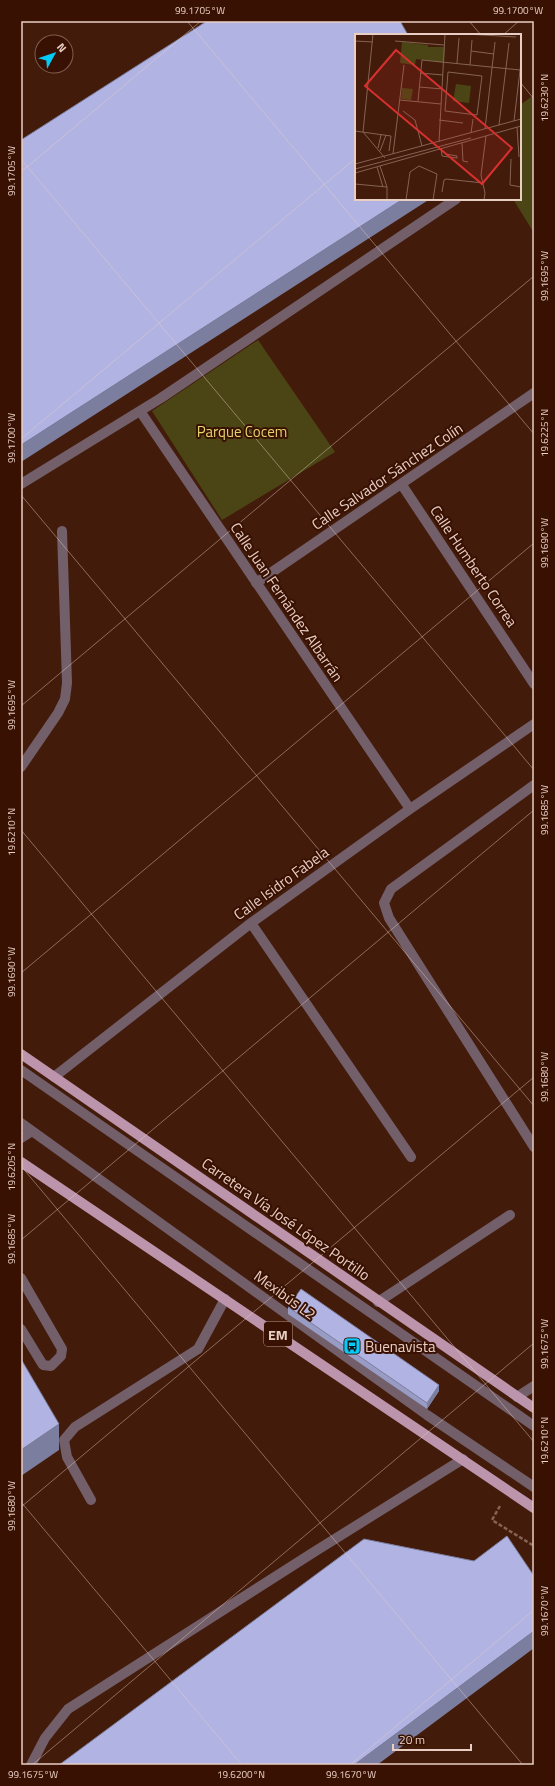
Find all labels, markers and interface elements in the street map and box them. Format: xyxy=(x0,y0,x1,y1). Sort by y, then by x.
text: 99.1705°W xyxy=(175,3,225,18)
text: 99.1700°W xyxy=(493,3,543,18)
north arrow xyxy=(34,34,74,74)
inset map xyxy=(355,34,521,200)
text: N xyxy=(53,40,70,56)
text: 19.6230°N xyxy=(537,74,552,122)
text: 99.1705°W xyxy=(4,146,19,196)
text: 99.1695°W xyxy=(537,251,552,301)
text: 19.6225°N xyxy=(537,409,552,457)
text: 99.1700°W xyxy=(4,413,19,463)
street label: Calle Salvador Sánchez Colín xyxy=(307,417,467,535)
park label: Parque Cocem xyxy=(197,420,287,443)
street label: Calle Humberto Correa xyxy=(425,500,524,632)
street label: Calle Juan Fernández Albarrán xyxy=(225,518,349,686)
text: 99.1690°W xyxy=(537,518,552,568)
text: 99.1695°W xyxy=(4,680,19,730)
text: 99.1685°W xyxy=(537,785,552,835)
text: 19.6210°N xyxy=(4,808,19,856)
street label: Calle Isidro Fabela xyxy=(229,840,334,926)
text: 99.1690°W xyxy=(4,947,19,997)
text: 99.1680°W xyxy=(537,1052,552,1102)
text: 19.6205°N xyxy=(4,1143,19,1191)
street label: Carretera Vía José López Portillo xyxy=(197,1152,375,1286)
text: 99.1685°W xyxy=(4,1214,19,1264)
street label: Mexibús L2 xyxy=(249,1265,321,1325)
text: 99.1675°W xyxy=(537,1319,552,1369)
road number: EM xyxy=(264,1322,292,1346)
place label: Buenavista xyxy=(365,1335,436,1358)
bus stop icon: Buenavista xyxy=(342,1336,362,1356)
text: 19.6210°N xyxy=(537,1417,552,1465)
text: 99.1680°W xyxy=(4,1481,19,1531)
text: 99.1670°W xyxy=(537,1586,552,1636)
scale bar xyxy=(393,1726,471,1752)
text: 20 m xyxy=(399,1730,425,1749)
text: 99.1675°W xyxy=(8,1767,58,1782)
text: 19.6200°N xyxy=(217,1767,265,1782)
text: 99.1670°W xyxy=(326,1767,376,1782)

